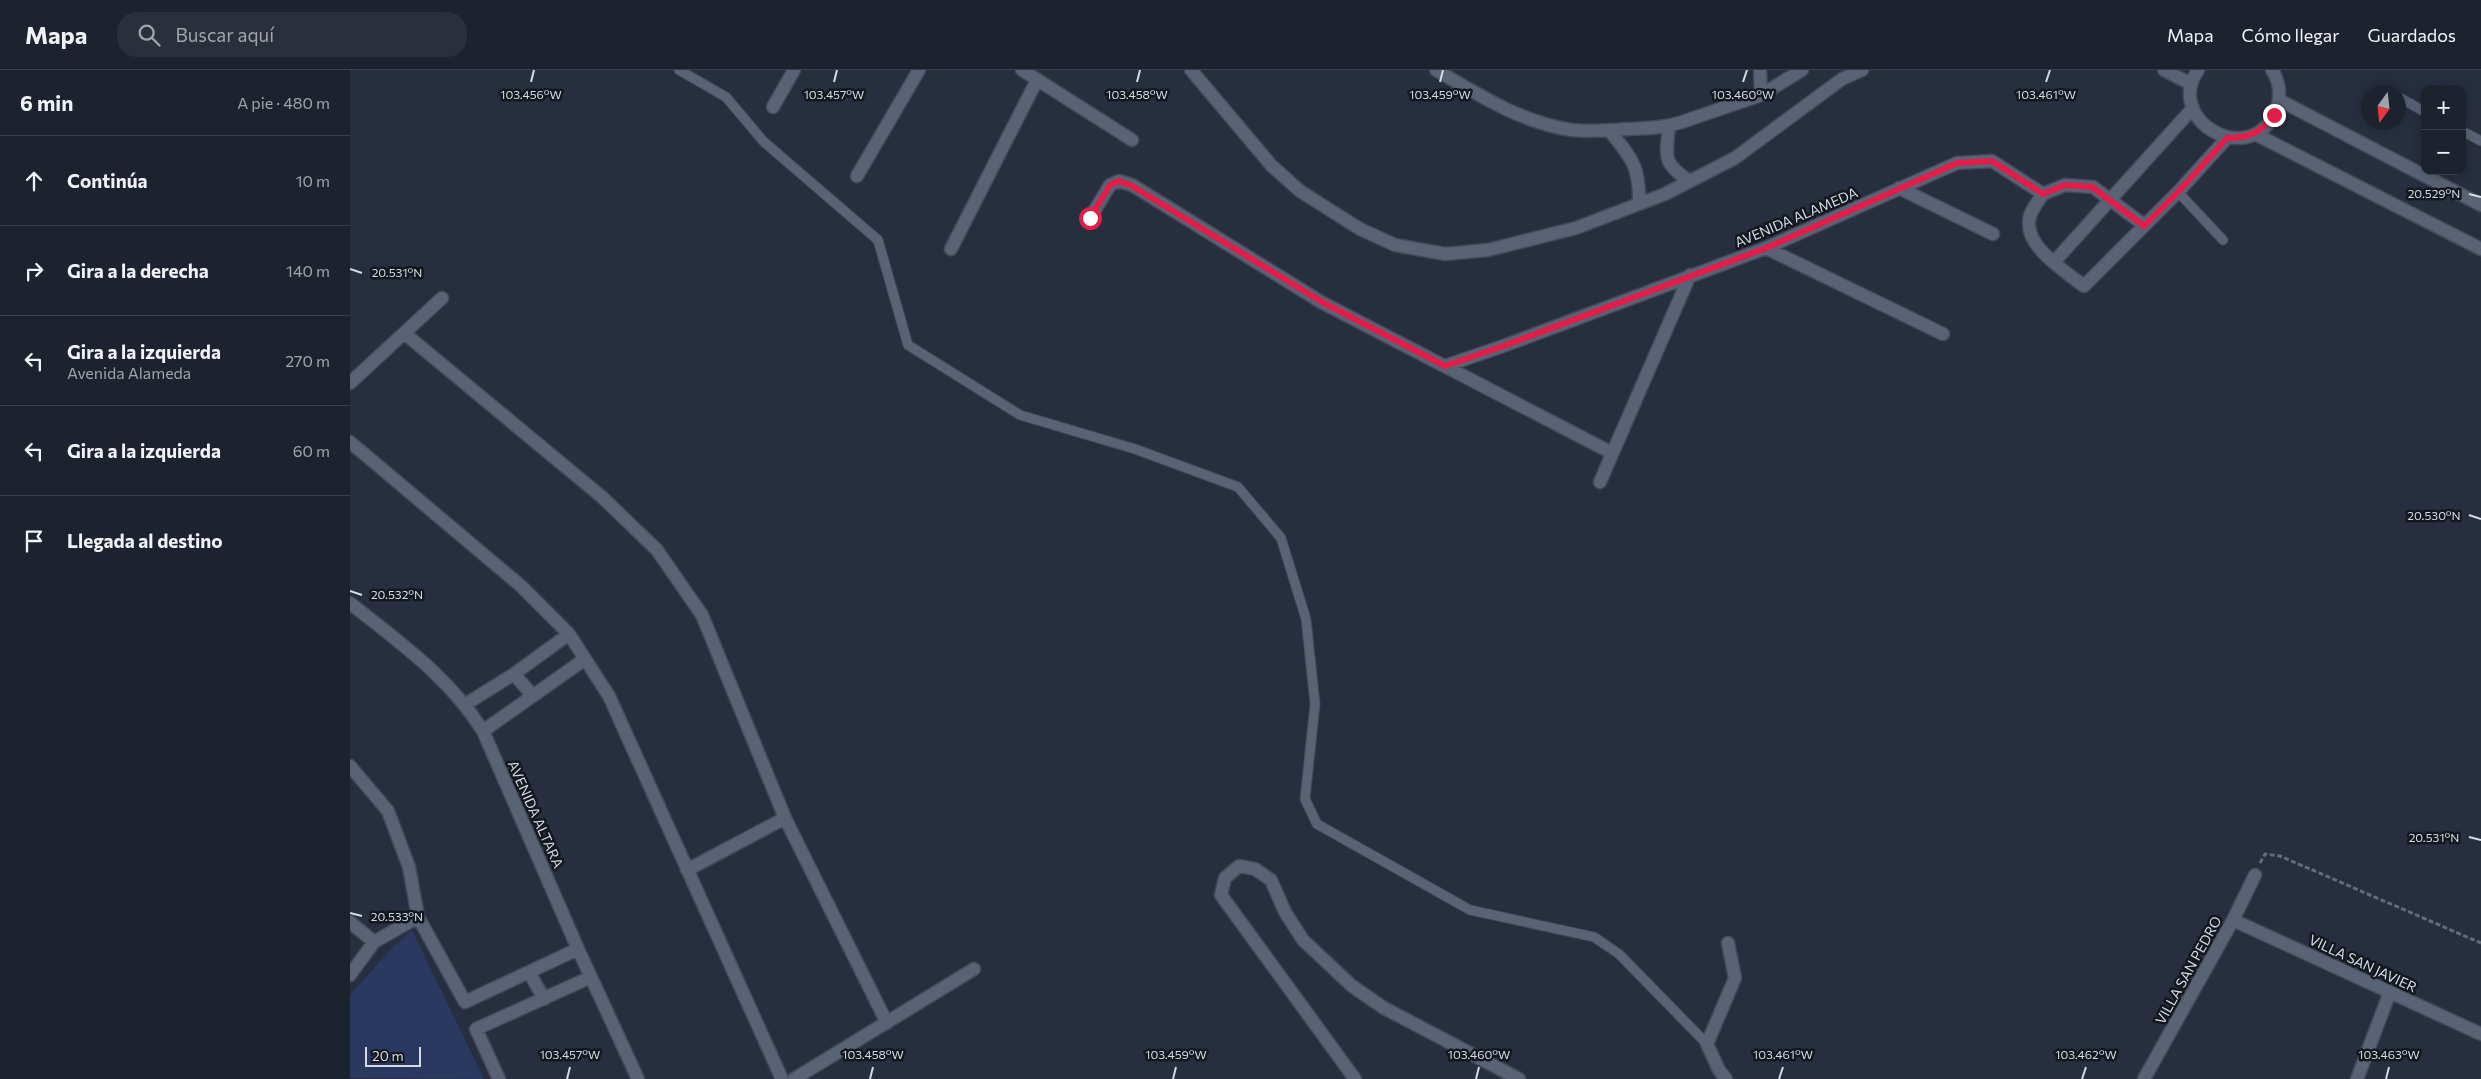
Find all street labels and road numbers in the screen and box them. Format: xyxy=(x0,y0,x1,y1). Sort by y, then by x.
street label: AVENIDA ALAMEDA xyxy=(1732,183,1860,251)
street label: AVENIDA ALTARA xyxy=(505,758,567,871)
street label: VILLA SAN PEDRO xyxy=(2151,913,2225,1027)
street label: VILLA SAN JAVIER xyxy=(2306,931,2420,995)

